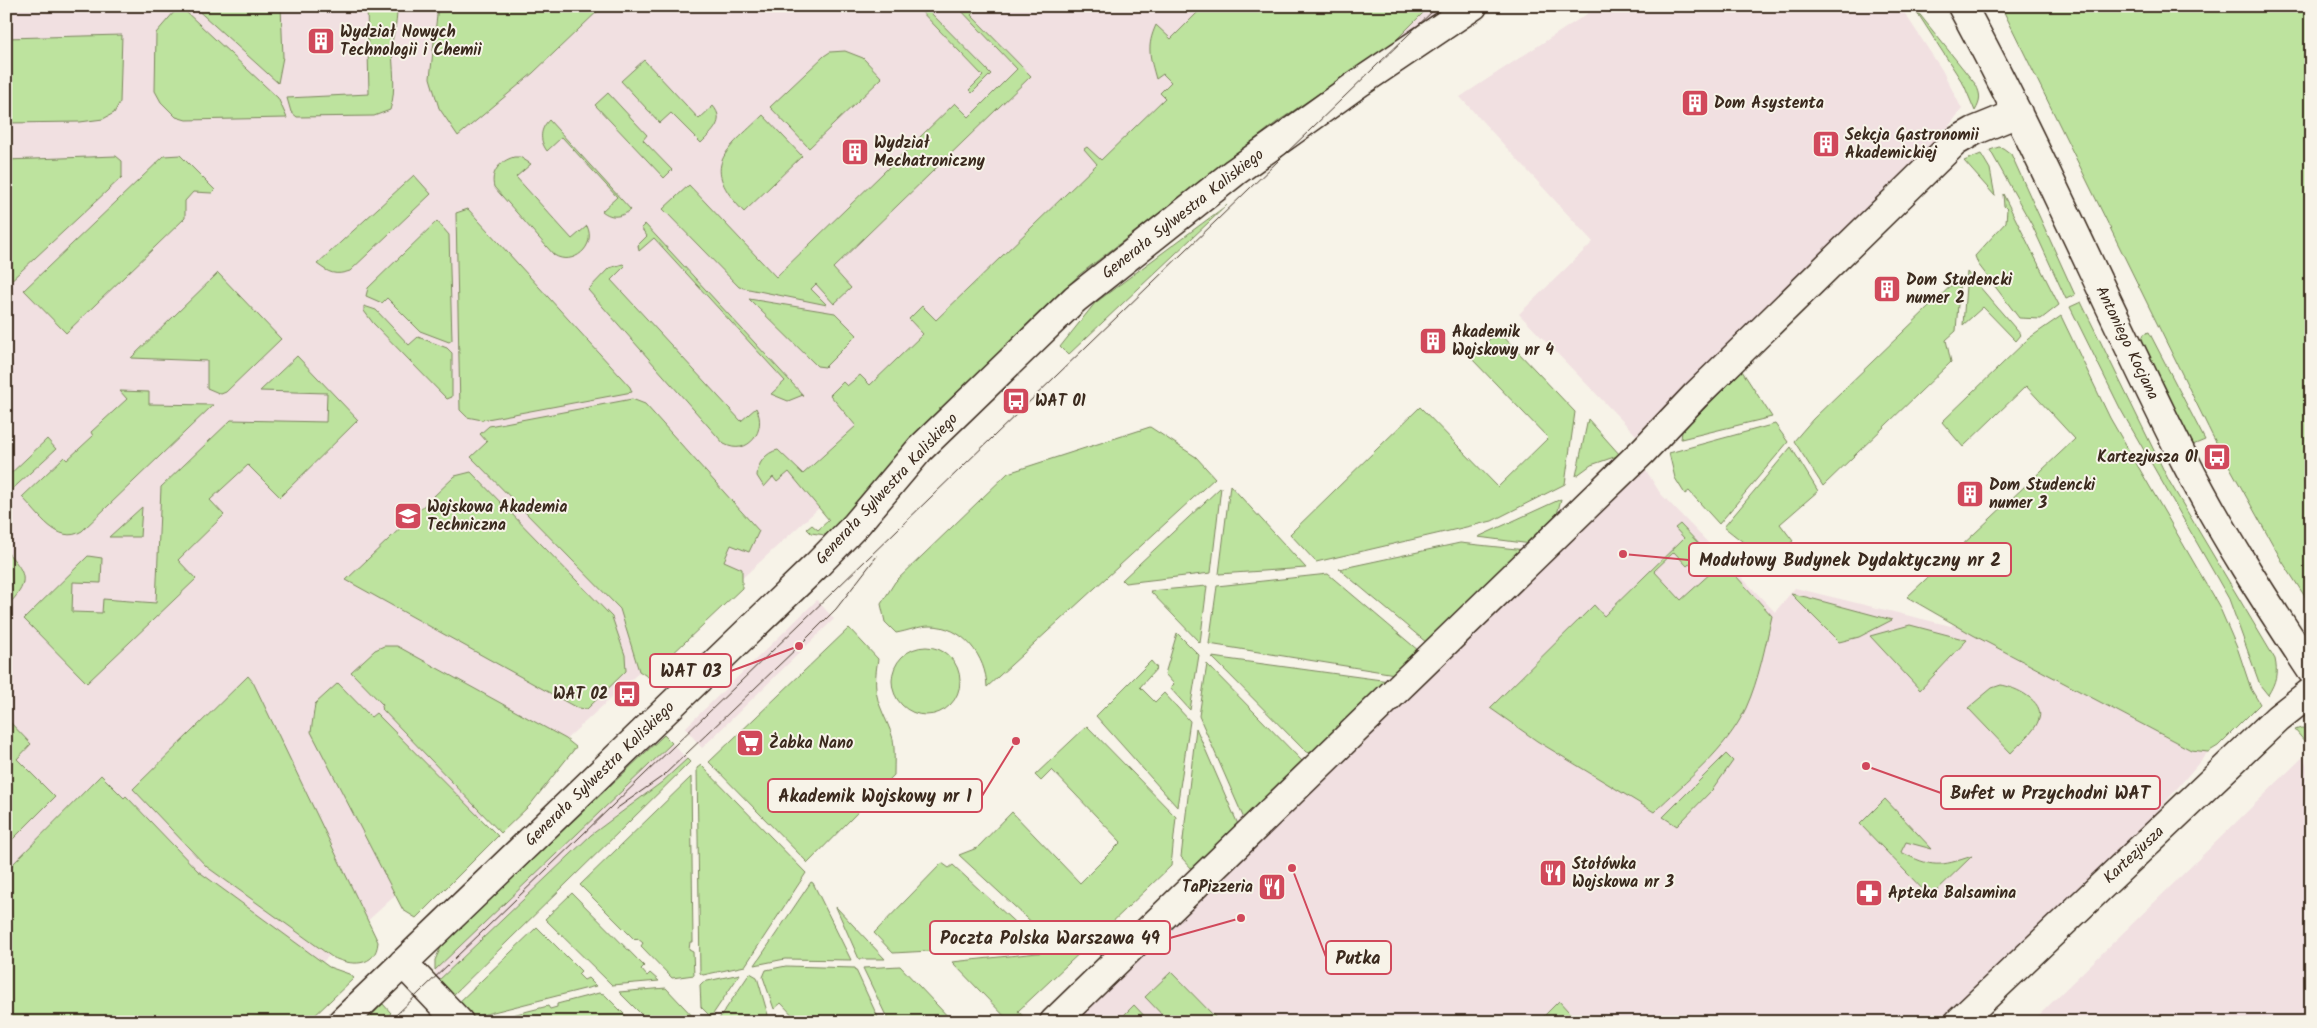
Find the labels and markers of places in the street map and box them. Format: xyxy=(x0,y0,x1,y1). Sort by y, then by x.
place label: Wydział Nowych Technologii i Chemii xyxy=(340,20,483,63)
building icon: Wydział Nowych Technologii i Chemii xyxy=(306,26,336,56)
building icon: Dom Asystenta xyxy=(1680,88,1710,118)
place label: Dom Asystenta xyxy=(1714,91,1824,116)
place label: Sekcja Gastronomii Akademickiej xyxy=(1845,123,1980,166)
building icon: Sekcja Gastronomii Akademickiej xyxy=(1811,129,1841,159)
place label: Wydział Mechatroniczny xyxy=(874,131,986,174)
building icon: Wydział Mechatroniczny xyxy=(840,137,870,167)
place label: Dom Studencki numer 2 xyxy=(1906,268,2013,311)
building icon: Dom Studencki numer 2 xyxy=(1872,274,1902,304)
place label: Akademik Wojskowy nr 4 xyxy=(1452,320,1554,363)
building icon: Akademik Wojskowy nr 4 xyxy=(1418,326,1448,356)
bus stop icon: WAT 01 xyxy=(1001,386,1031,416)
place label: WAT 01 xyxy=(1035,389,1086,414)
bus stop icon: Kartezjusza 01 xyxy=(2202,442,2232,472)
place label: Kartezjusza 01 xyxy=(2097,445,2198,470)
place label: Dom Studencki numer 3 xyxy=(1989,473,2096,516)
building icon: Dom Studencki numer 3 xyxy=(1955,479,1985,509)
place label: Wojskowa Akademia Techniczna xyxy=(427,495,567,538)
school or university icon: Wojskowa Akademia Techniczna xyxy=(393,501,423,531)
callout: Modułowy Budynek Dydaktyczny nr 2 xyxy=(1689,543,2011,576)
callout: WAT 03 xyxy=(650,654,731,687)
bus stop icon: WAT 02 xyxy=(612,679,642,709)
place label: WAT 02 xyxy=(553,682,608,707)
supermarket icon: Żabka Nano xyxy=(735,728,765,758)
place label: Żabka Nano xyxy=(769,731,853,756)
callout: Bufet w Przychodni WAT xyxy=(1941,776,2160,809)
callout: Akademik Wojskowy nr 1 xyxy=(768,779,982,812)
place label: Stołówka Wojskowa nr 3 xyxy=(1572,852,1674,895)
restaurant icon: Stołówka Wojskowa nr 3 xyxy=(1538,858,1568,888)
restaurant icon: TaPizzeria xyxy=(1257,872,1287,902)
place label: TaPizzeria xyxy=(1182,875,1253,900)
pharmacy icon: Apteka Balsamina xyxy=(1854,878,1884,908)
place label: Apteka Balsamina xyxy=(1888,881,2016,906)
callout: Poczta Polska Warszawa 49 xyxy=(930,921,1170,954)
callout: Putka xyxy=(1326,941,1391,974)

